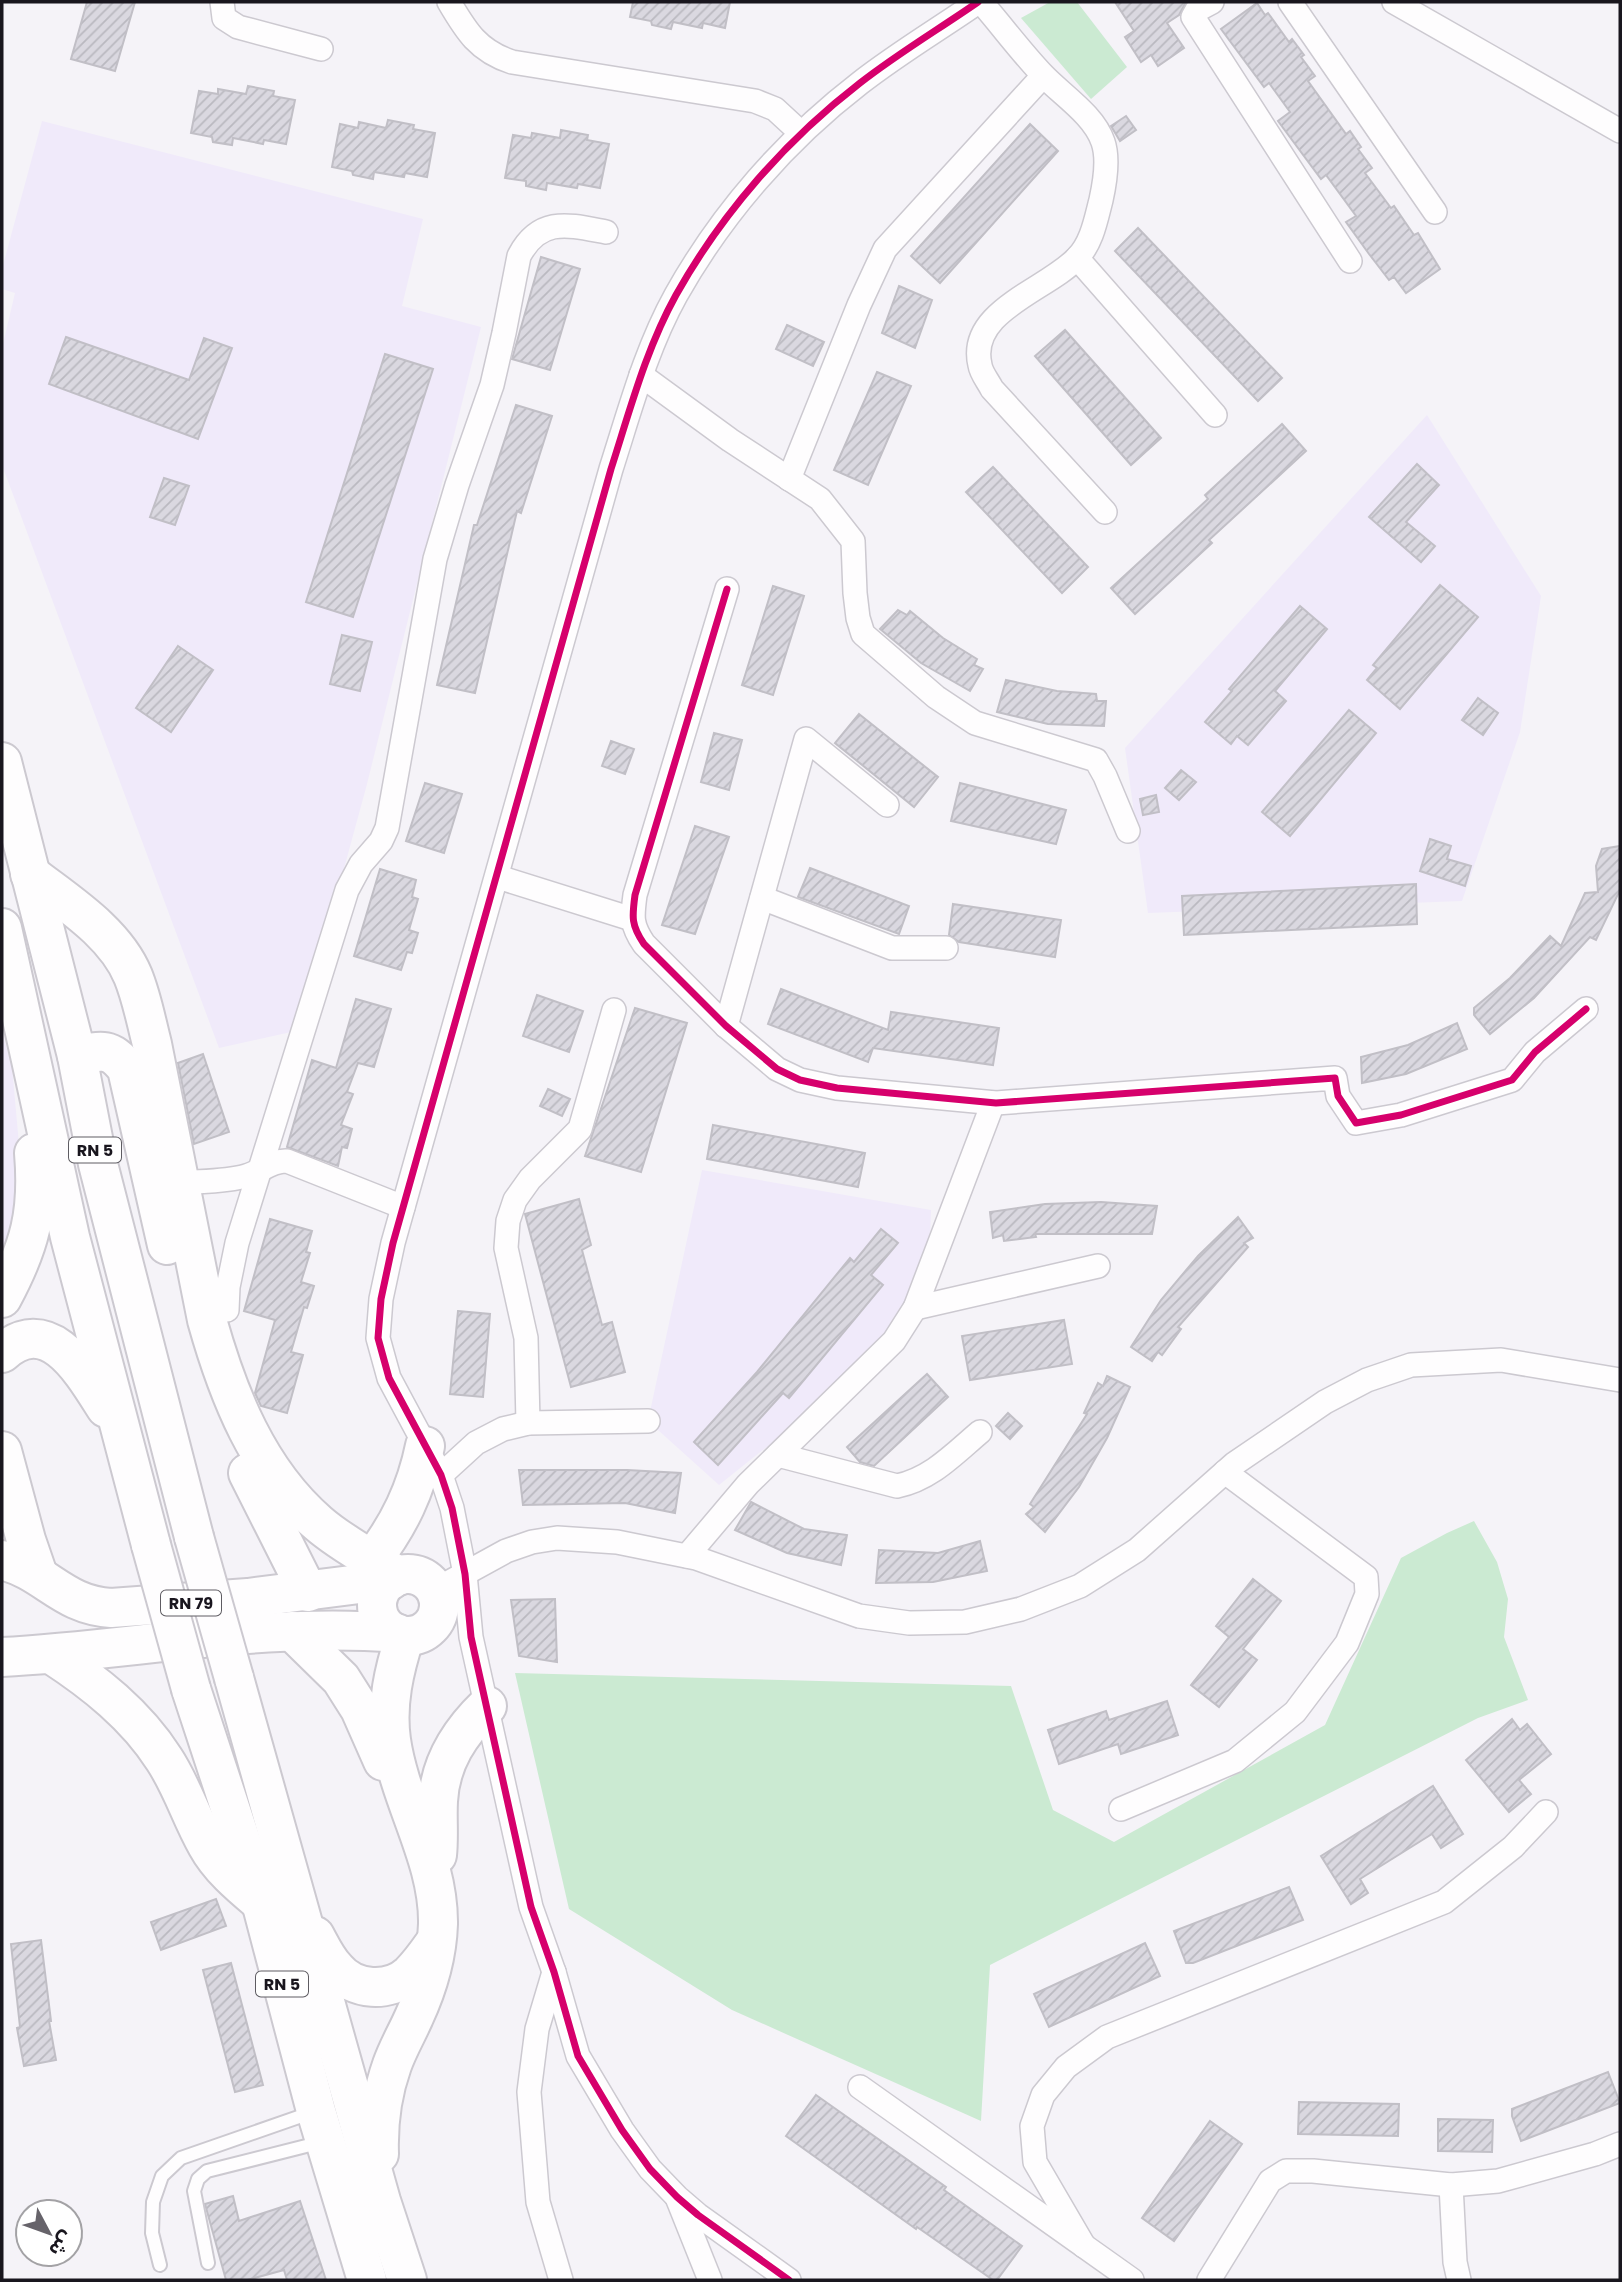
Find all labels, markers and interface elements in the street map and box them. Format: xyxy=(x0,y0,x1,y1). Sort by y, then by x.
road number: RN 5 xyxy=(69,1138,121,1162)
road number: RN 79 xyxy=(161,1590,221,1616)
road number: RN 5 xyxy=(256,1972,308,1996)
north arrow xyxy=(14,2198,84,2268)
text: ش xyxy=(43,2225,80,2263)

